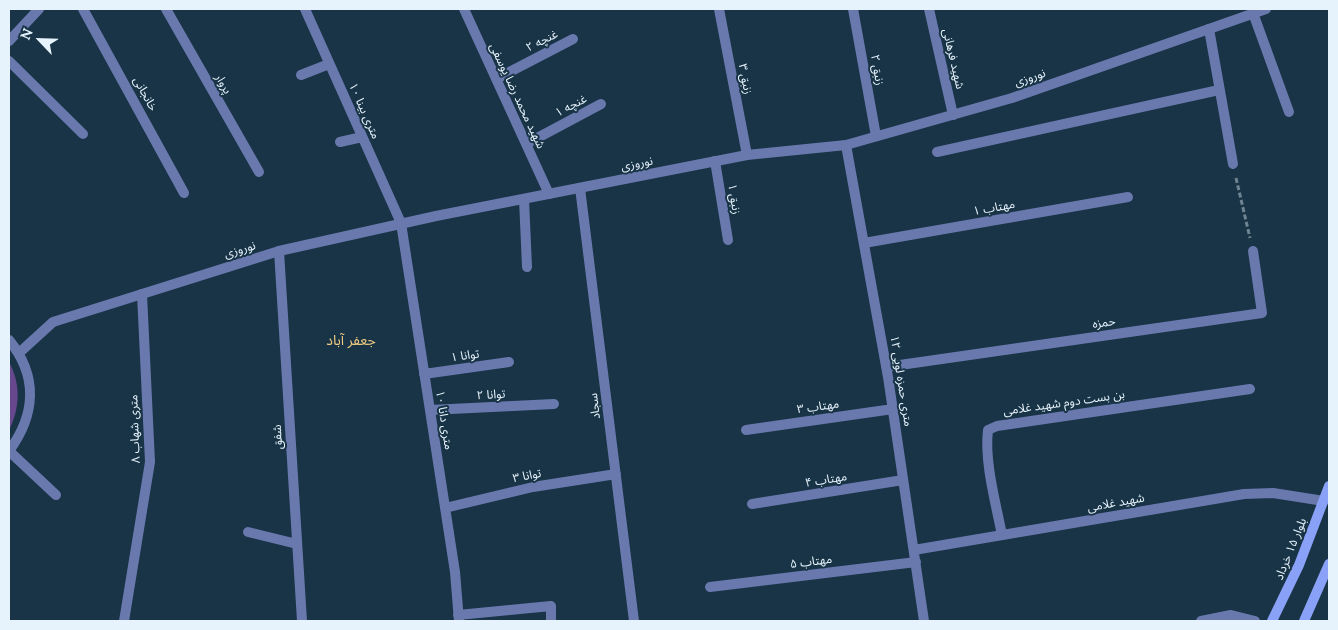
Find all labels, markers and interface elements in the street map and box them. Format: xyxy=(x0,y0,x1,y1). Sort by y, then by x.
north arrow xyxy=(15,15,65,65)
text: N xyxy=(16,25,37,43)
street label: غنچه ۲ xyxy=(524,27,560,55)
street label: شهید فرهانی xyxy=(939,27,967,91)
street label: شهید محمد رضا یوسفی xyxy=(486,41,548,151)
street label: زنبق ۲ xyxy=(867,53,887,87)
street label: زنبق ۳ xyxy=(735,62,755,96)
street label: نوروزی xyxy=(1012,66,1048,90)
street label: پروار xyxy=(212,71,234,97)
street label: خانجانی xyxy=(130,74,160,114)
street label: ۱۰ متری بینا xyxy=(345,81,383,141)
street label: غنچه ۱ xyxy=(553,92,589,120)
street label: نوروزی xyxy=(620,154,654,174)
street label: زنبق ۱ xyxy=(724,183,744,215)
street label: مهتاب ۱ xyxy=(972,197,1016,219)
street label: نوروزی xyxy=(223,238,257,262)
street label: حمزه xyxy=(1092,314,1116,332)
district label: جعفر آباد xyxy=(326,333,376,349)
street label: ۱۲ متری حمزه لویی xyxy=(887,334,915,428)
street label: توانا ۱ xyxy=(450,347,480,365)
street label: توانا ۲ xyxy=(476,387,506,403)
street label: بن بست دوم شهید غلامی xyxy=(1002,387,1126,419)
street label: ۱۰ متری دانا xyxy=(432,389,456,451)
street label: سجاد xyxy=(586,392,604,420)
street label: ۸ متری شهاب xyxy=(127,394,143,464)
street label: مهتاب ۳ xyxy=(796,397,840,417)
street label: شفق xyxy=(270,424,286,450)
street label: توانا ۳ xyxy=(511,466,543,486)
street label: مهتاب ۴ xyxy=(804,470,848,490)
street label: شهید غلامی xyxy=(1086,491,1146,515)
street label: بلوار ۱۵ خرداد xyxy=(1272,516,1310,582)
street label: مهتاب ۵ xyxy=(789,552,833,572)

